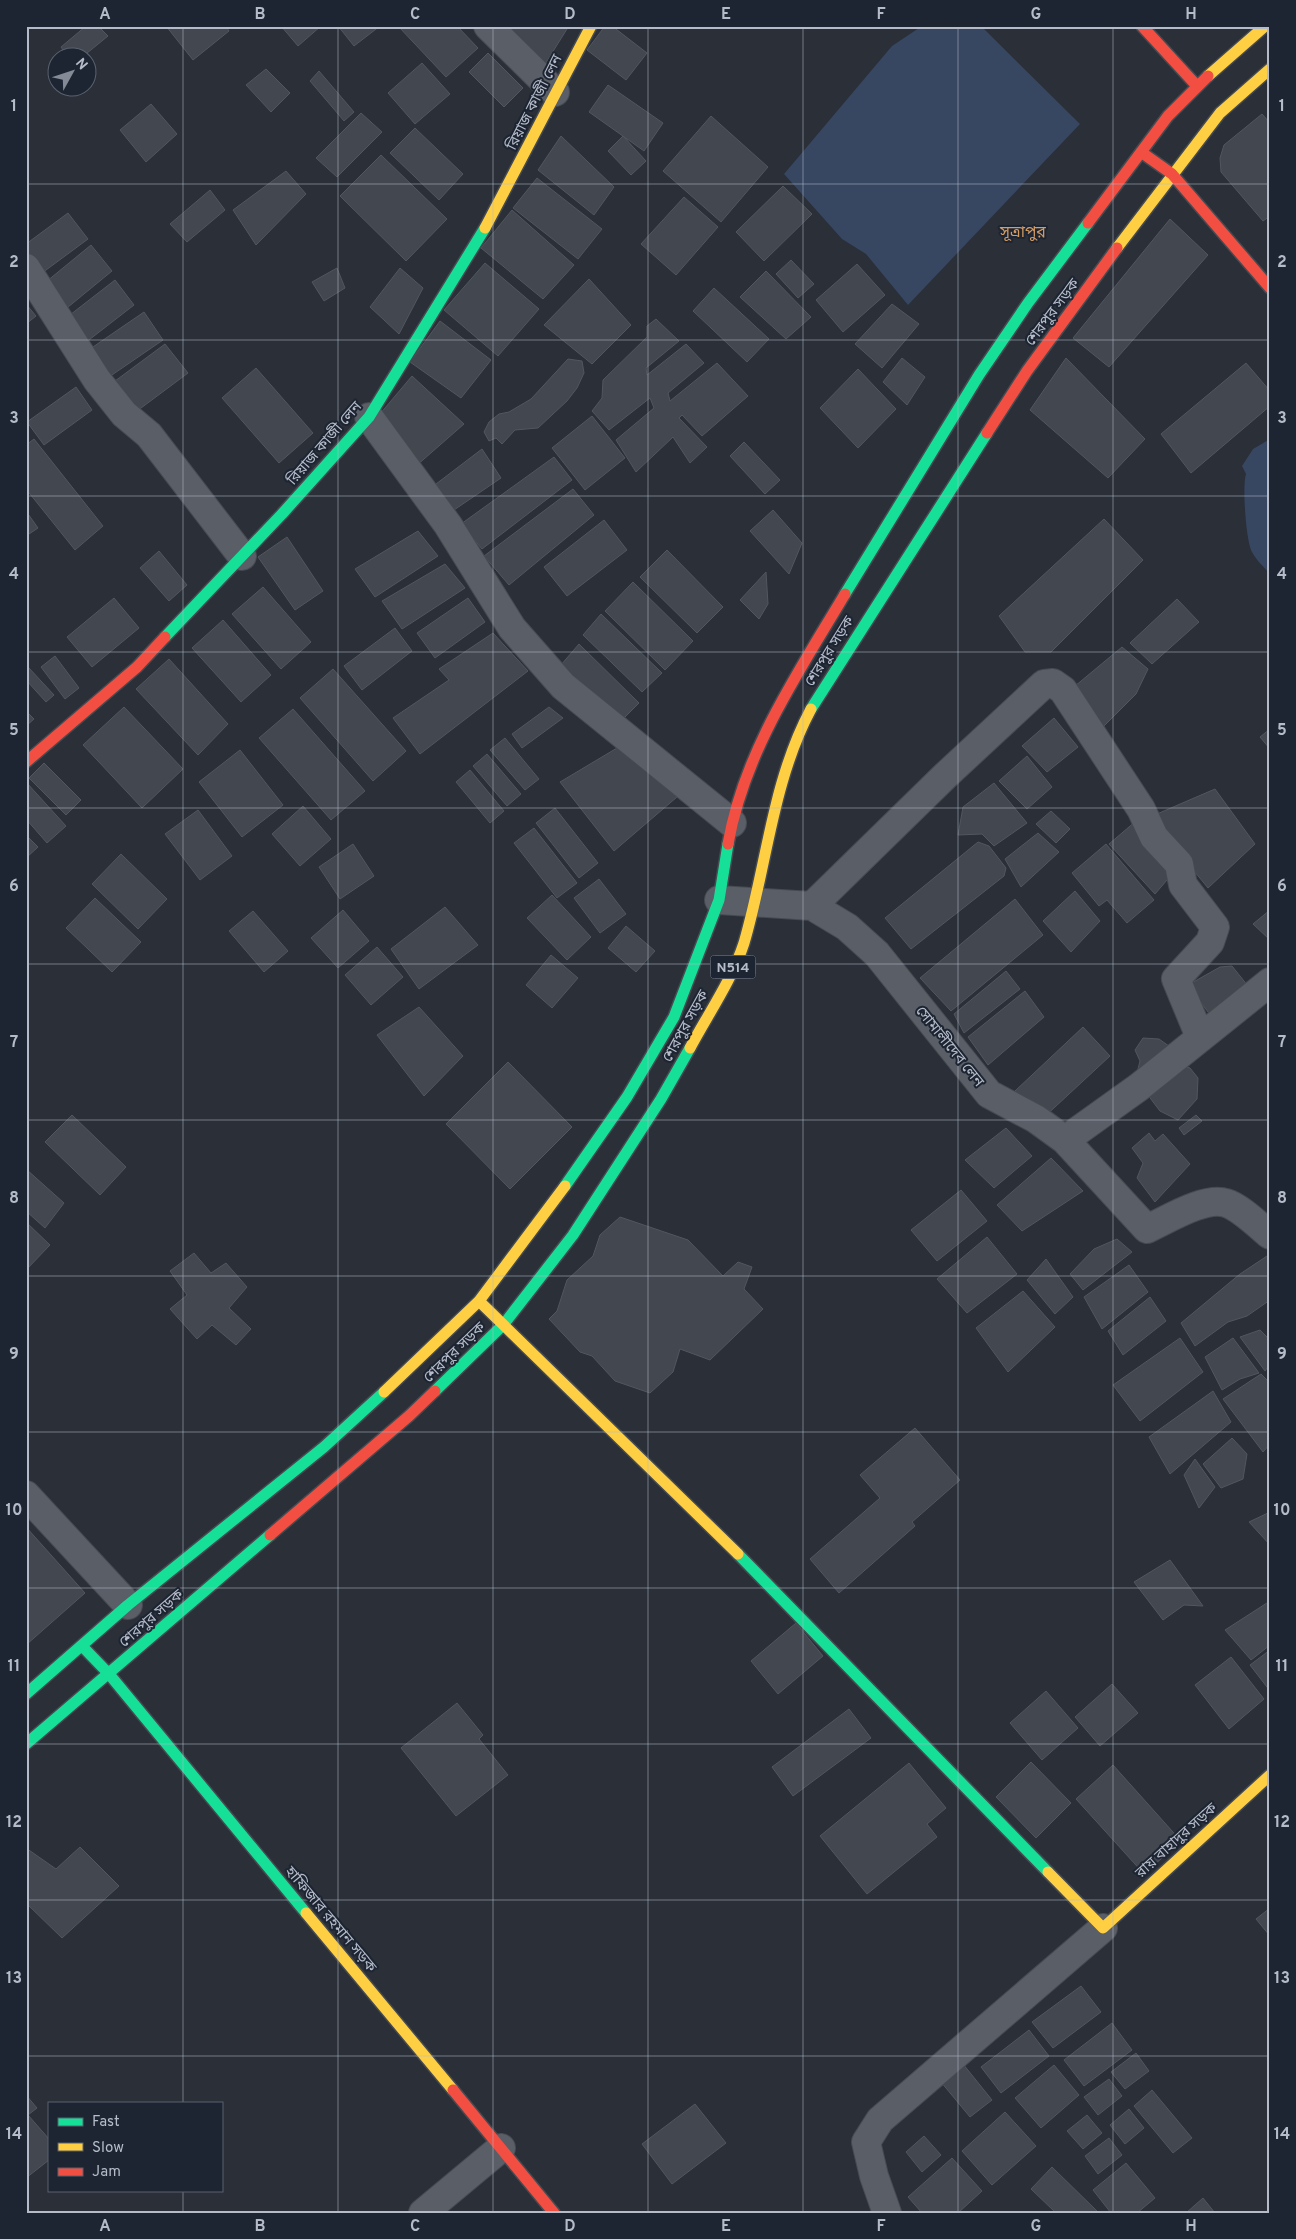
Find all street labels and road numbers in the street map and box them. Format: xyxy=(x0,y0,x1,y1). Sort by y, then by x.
street label: রিয়াজ কাজী লেন xyxy=(503,51,568,155)
street label: শেরপুর সড়ক xyxy=(1022,275,1085,350)
street label: রিয়াজ কাজী লেন xyxy=(283,398,367,490)
street label: শেরপুর সড়ক xyxy=(801,612,860,690)
road number: N514 xyxy=(710,956,756,979)
street label: শেরপুর সড়ক xyxy=(659,987,714,1066)
street label: সোমালীদেব লেন xyxy=(910,1003,988,1092)
street label: শেরপুর সড়ক xyxy=(420,1318,491,1387)
street label: শেরপুর সড়ক xyxy=(116,1585,189,1652)
street label: রায় বাহাদুর সড়ক xyxy=(1131,1799,1223,1884)
street label: হাফিজার রহমান সড়ক xyxy=(279,1862,380,1978)

